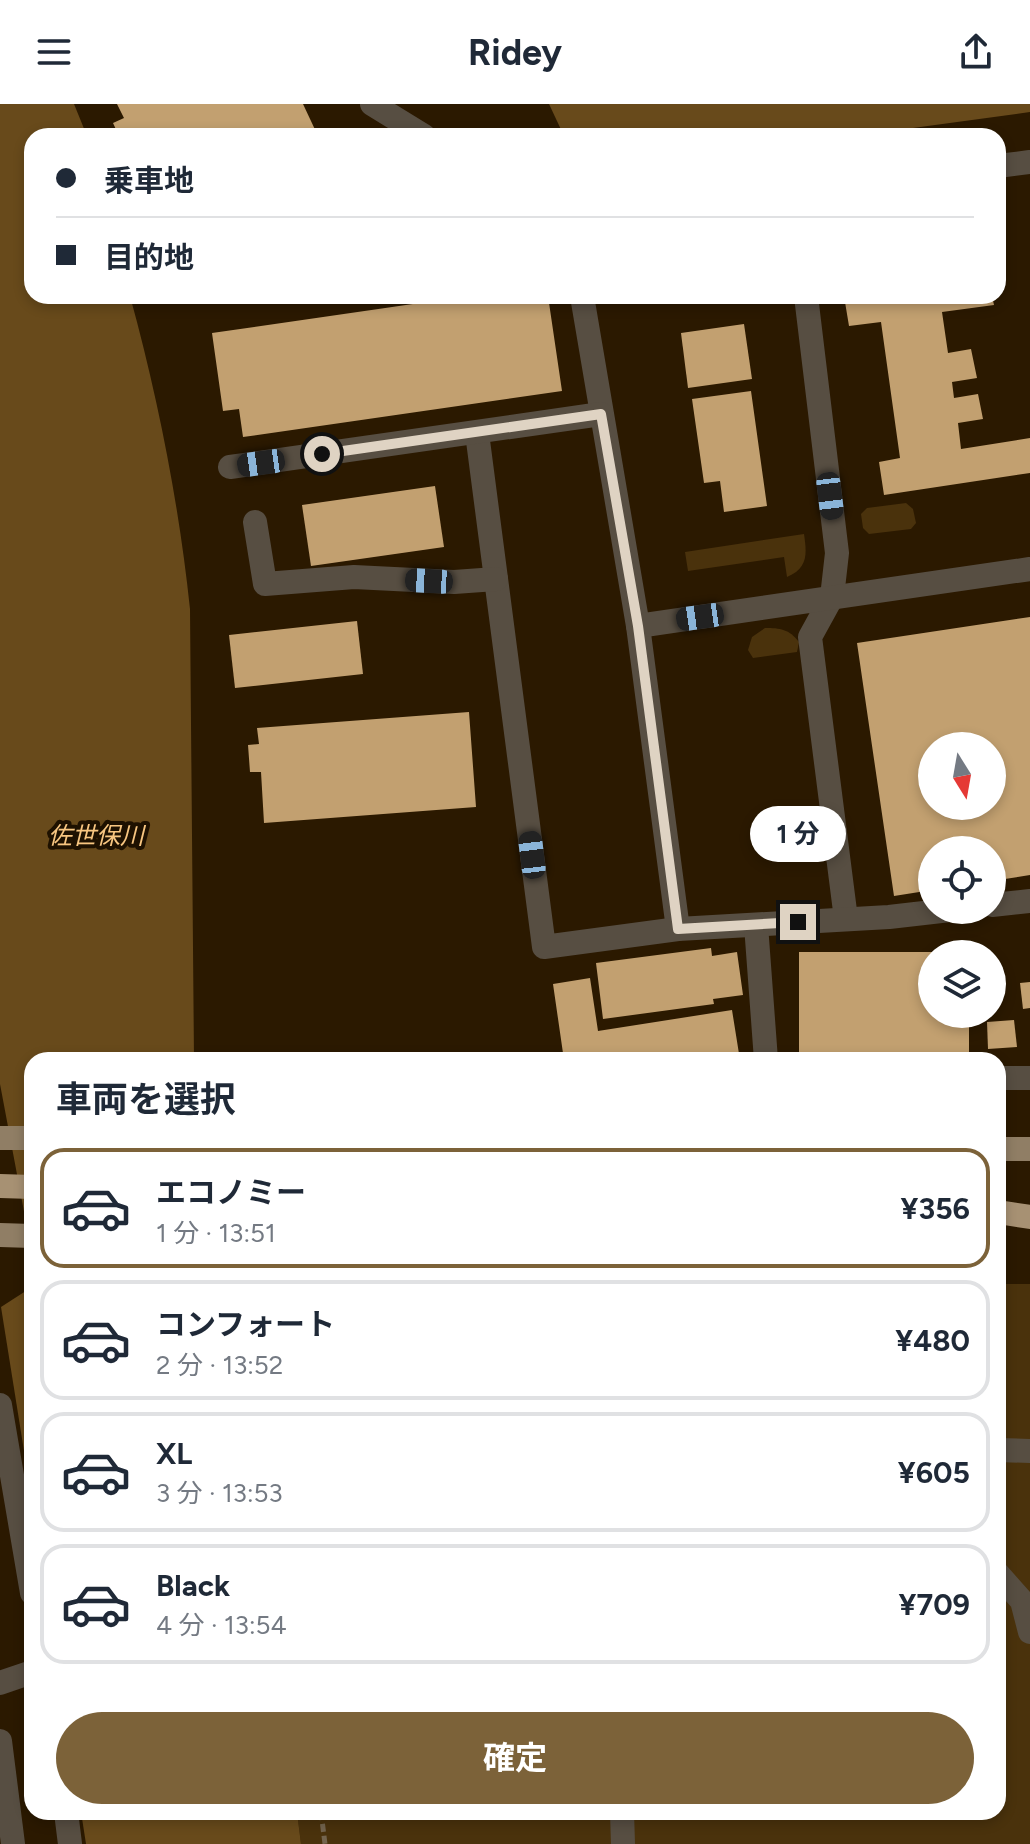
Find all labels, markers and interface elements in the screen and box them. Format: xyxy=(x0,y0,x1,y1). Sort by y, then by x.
icon: menu xyxy=(32,30,76,74)
icon: share xyxy=(954,30,998,74)
text: Ridey xyxy=(468,31,562,74)
text: 乗車地 xyxy=(104,162,194,199)
text: 目的地 xyxy=(104,239,194,276)
route start xyxy=(304,436,340,472)
car xyxy=(236,448,286,478)
car xyxy=(815,471,845,521)
car xyxy=(404,568,454,594)
car xyxy=(675,602,725,632)
north arrow xyxy=(918,732,1006,820)
map controls xyxy=(918,732,1006,1028)
callout: 1 分 xyxy=(750,806,846,862)
text: 1 分 xyxy=(776,818,820,850)
water label: 佐世保川 xyxy=(48,821,147,850)
car xyxy=(517,830,547,880)
button: locate xyxy=(918,836,1006,924)
route end xyxy=(780,904,816,940)
button: layers xyxy=(918,940,1006,1028)
text: 車両を選択 xyxy=(56,1078,236,1121)
icon: car xyxy=(60,1172,132,1244)
text: エコノミー xyxy=(156,1174,306,1211)
text: ¥356 xyxy=(901,1190,970,1227)
text: 1 分 · 13:51 xyxy=(156,1217,276,1249)
icon: car xyxy=(60,1304,132,1376)
text: コンフォート xyxy=(156,1306,335,1343)
text: ¥480 xyxy=(895,1322,970,1359)
text: 2 分 · 13:52 xyxy=(156,1349,283,1381)
text: XL xyxy=(156,1435,192,1472)
icon: car xyxy=(60,1436,132,1508)
text: ¥605 xyxy=(898,1454,970,1491)
text: 3 分 · 13:53 xyxy=(156,1477,283,1509)
text: Black xyxy=(156,1567,230,1604)
icon: car xyxy=(60,1568,132,1640)
text: ¥709 xyxy=(899,1586,970,1623)
text: 4 分 · 13:54 xyxy=(156,1609,287,1641)
button: 確定 xyxy=(56,1712,974,1804)

